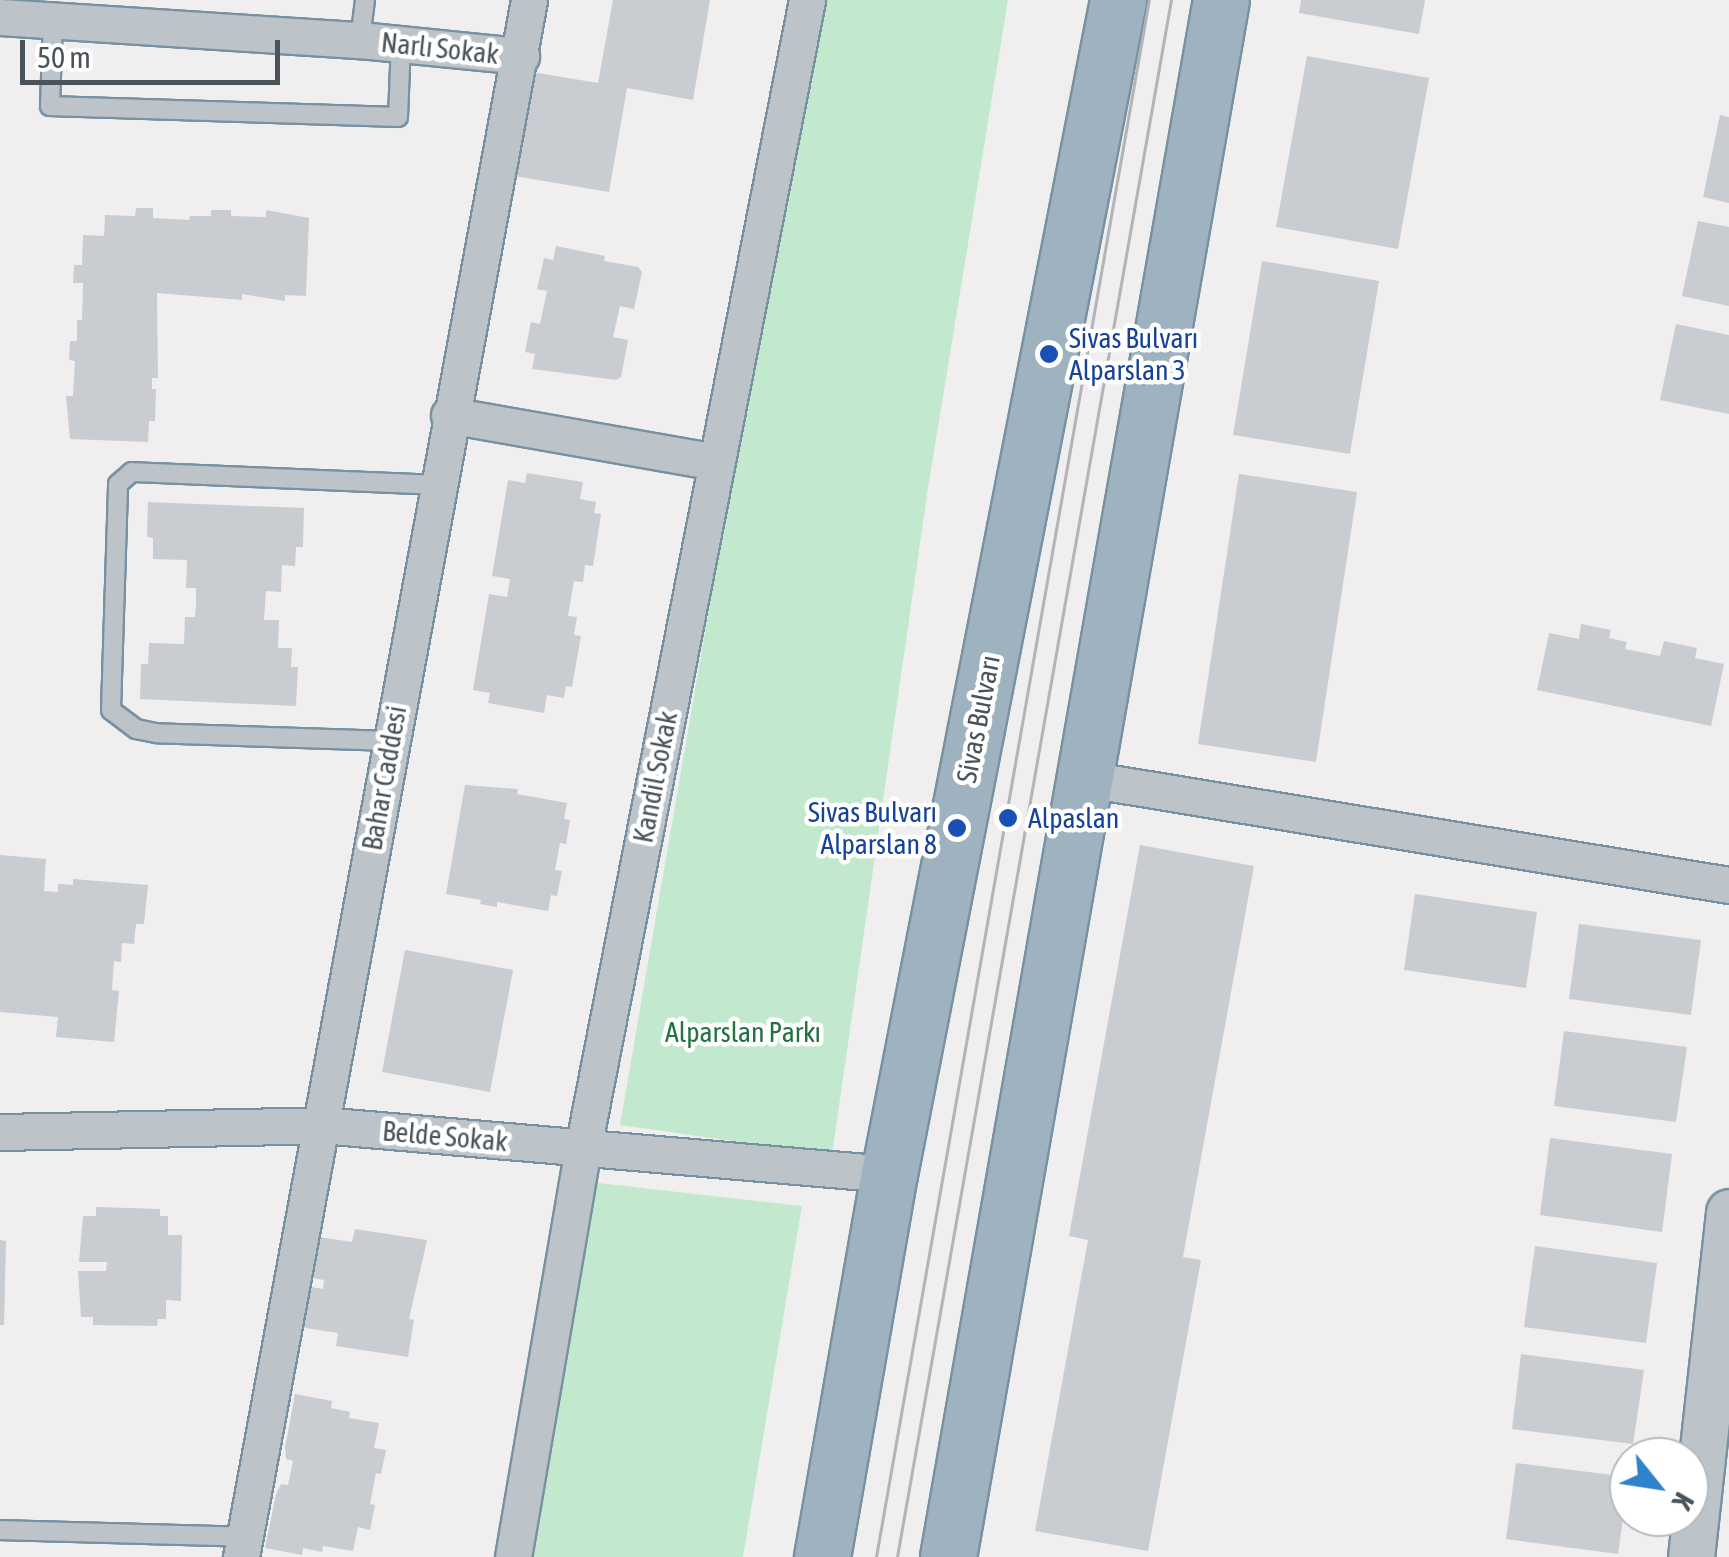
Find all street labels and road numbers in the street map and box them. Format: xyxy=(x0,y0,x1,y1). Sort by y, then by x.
street label: Narlı Sokak xyxy=(380,25,500,71)
street label: Sivas Bulvarı xyxy=(949,652,1007,786)
street label: Bahar Caddesi xyxy=(355,703,413,853)
street label: Kandil Sokak xyxy=(626,708,684,846)
street label: Belde Sokak xyxy=(381,1114,509,1158)

